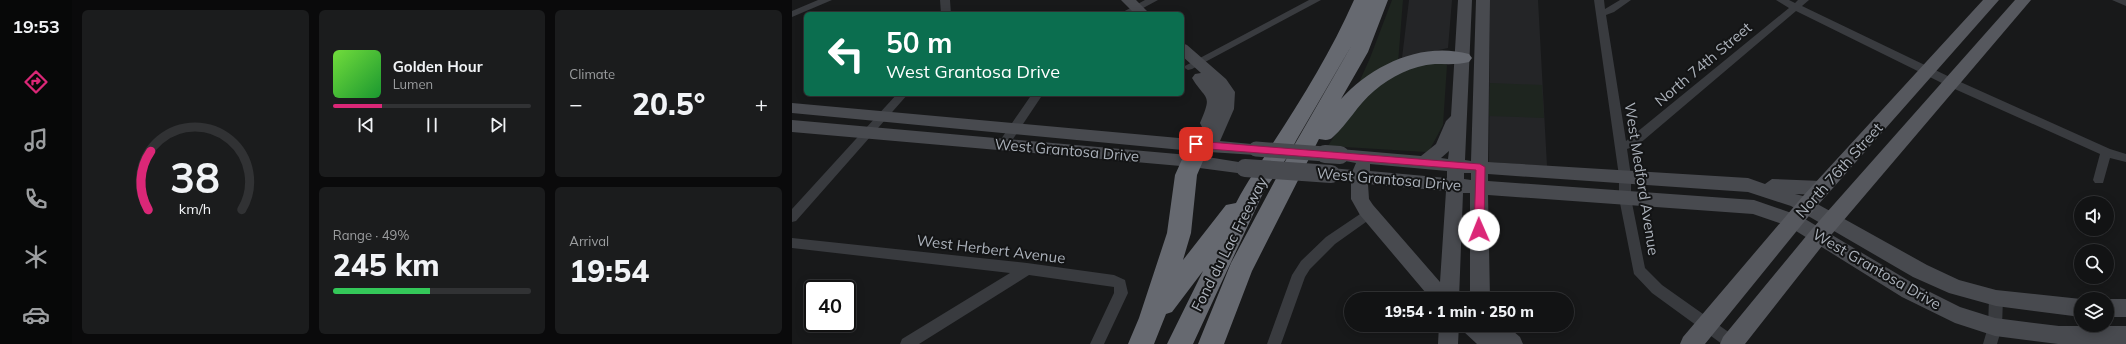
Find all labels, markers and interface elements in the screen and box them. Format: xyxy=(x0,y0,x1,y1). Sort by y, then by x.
text: 19:53 xyxy=(12,15,60,38)
street label: North 74th Street xyxy=(1651,18,1755,110)
text: 50 m xyxy=(886,25,952,60)
icon: left xyxy=(820,28,872,80)
text: Golden Hour xyxy=(393,57,483,76)
text: West Grantosa Drive xyxy=(886,60,1060,83)
text: Climate xyxy=(569,66,615,82)
icon: directions xyxy=(22,68,50,96)
text: Lumen xyxy=(393,76,433,92)
text: 20.5° xyxy=(632,85,705,123)
text: − xyxy=(569,90,583,118)
text: + xyxy=(755,90,768,118)
street label: West Medford Avenue xyxy=(1621,101,1663,257)
icon: previous xyxy=(355,114,377,136)
icon: pause xyxy=(421,114,443,136)
icon: next xyxy=(487,114,509,136)
street label: North 76th Street xyxy=(1791,119,1887,221)
icon: music xyxy=(22,126,50,154)
pin xyxy=(1179,127,1213,161)
icon: arrive xyxy=(1185,133,1207,155)
street label: West Grantosa Drive xyxy=(994,134,1140,166)
text: 38 xyxy=(170,151,220,203)
street label: West Grantosa Drive xyxy=(1316,163,1462,195)
street label: Fond du Lac Freeway xyxy=(1187,174,1271,314)
icon: phone xyxy=(22,185,50,213)
map controls xyxy=(2074,196,2114,332)
button: sound xyxy=(2074,196,2114,236)
text: km/h xyxy=(179,200,211,218)
position arrow xyxy=(1458,209,1500,251)
street label: West Grantosa Drive xyxy=(1809,225,1945,313)
text: Range · 49% xyxy=(333,227,410,243)
street label: West Herbert Avenue xyxy=(915,230,1067,268)
text: Arrival xyxy=(569,233,609,249)
icon: climate xyxy=(22,243,50,271)
button: search xyxy=(2074,244,2114,284)
text: 245 km xyxy=(333,246,440,284)
text: 19:54 xyxy=(569,252,649,290)
speed limit sign: 40 xyxy=(804,280,856,332)
button: layers xyxy=(2074,292,2114,332)
icon: car xyxy=(22,301,50,329)
text: 19:54 · 1 min · 250 m xyxy=(1384,302,1534,321)

